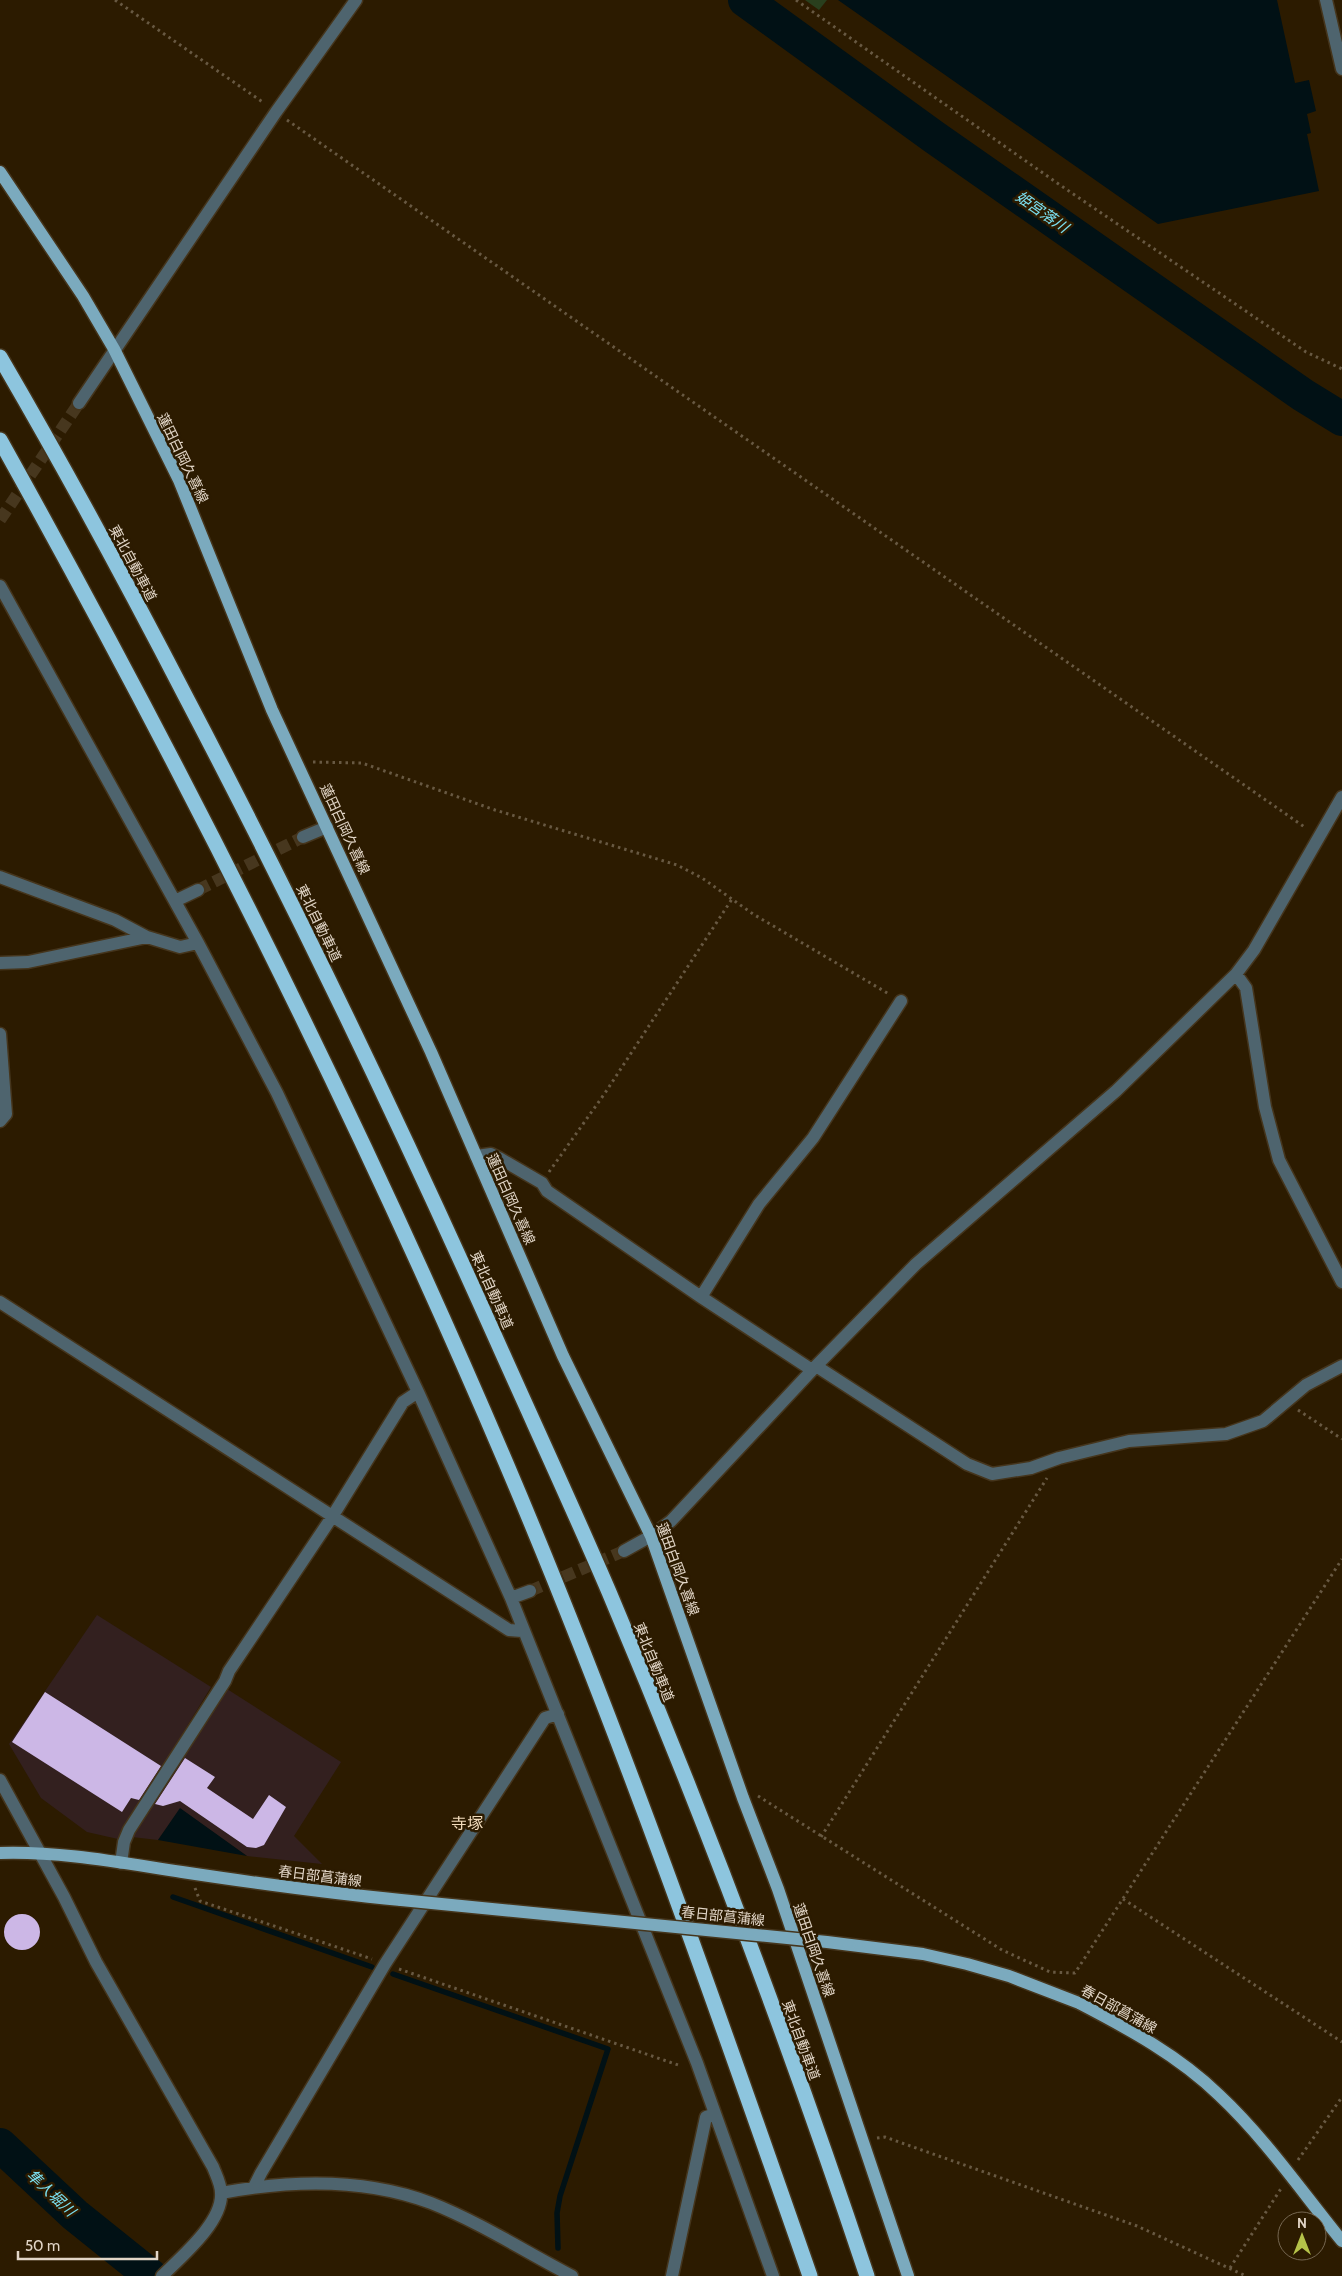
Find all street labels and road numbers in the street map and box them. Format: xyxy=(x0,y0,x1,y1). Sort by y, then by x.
street label: 蓮田白岡久喜線 xyxy=(153,410,213,506)
street label: 東北自動車道 xyxy=(105,522,161,604)
street label: 蓮田白岡久喜線 xyxy=(316,781,374,877)
street label: 東北自動車道 xyxy=(292,881,346,965)
street label: 蓮田白岡久喜線 xyxy=(483,1151,539,1247)
street label: 東北自動車道 xyxy=(467,1248,517,1332)
street label: 蓮田白岡久喜線 xyxy=(653,1520,703,1618)
street label: 東北自動車道 xyxy=(630,1620,678,1704)
street label: 春日部菖蒲線 xyxy=(277,1862,363,1890)
street label: 蓮田白岡久喜線 xyxy=(790,1901,838,1999)
street label: 春日部菖蒲線 xyxy=(680,1903,766,1929)
street label: 春日部菖蒲線 xyxy=(1078,1981,1160,2037)
street label: 東北自動車道 xyxy=(778,1997,824,2083)

